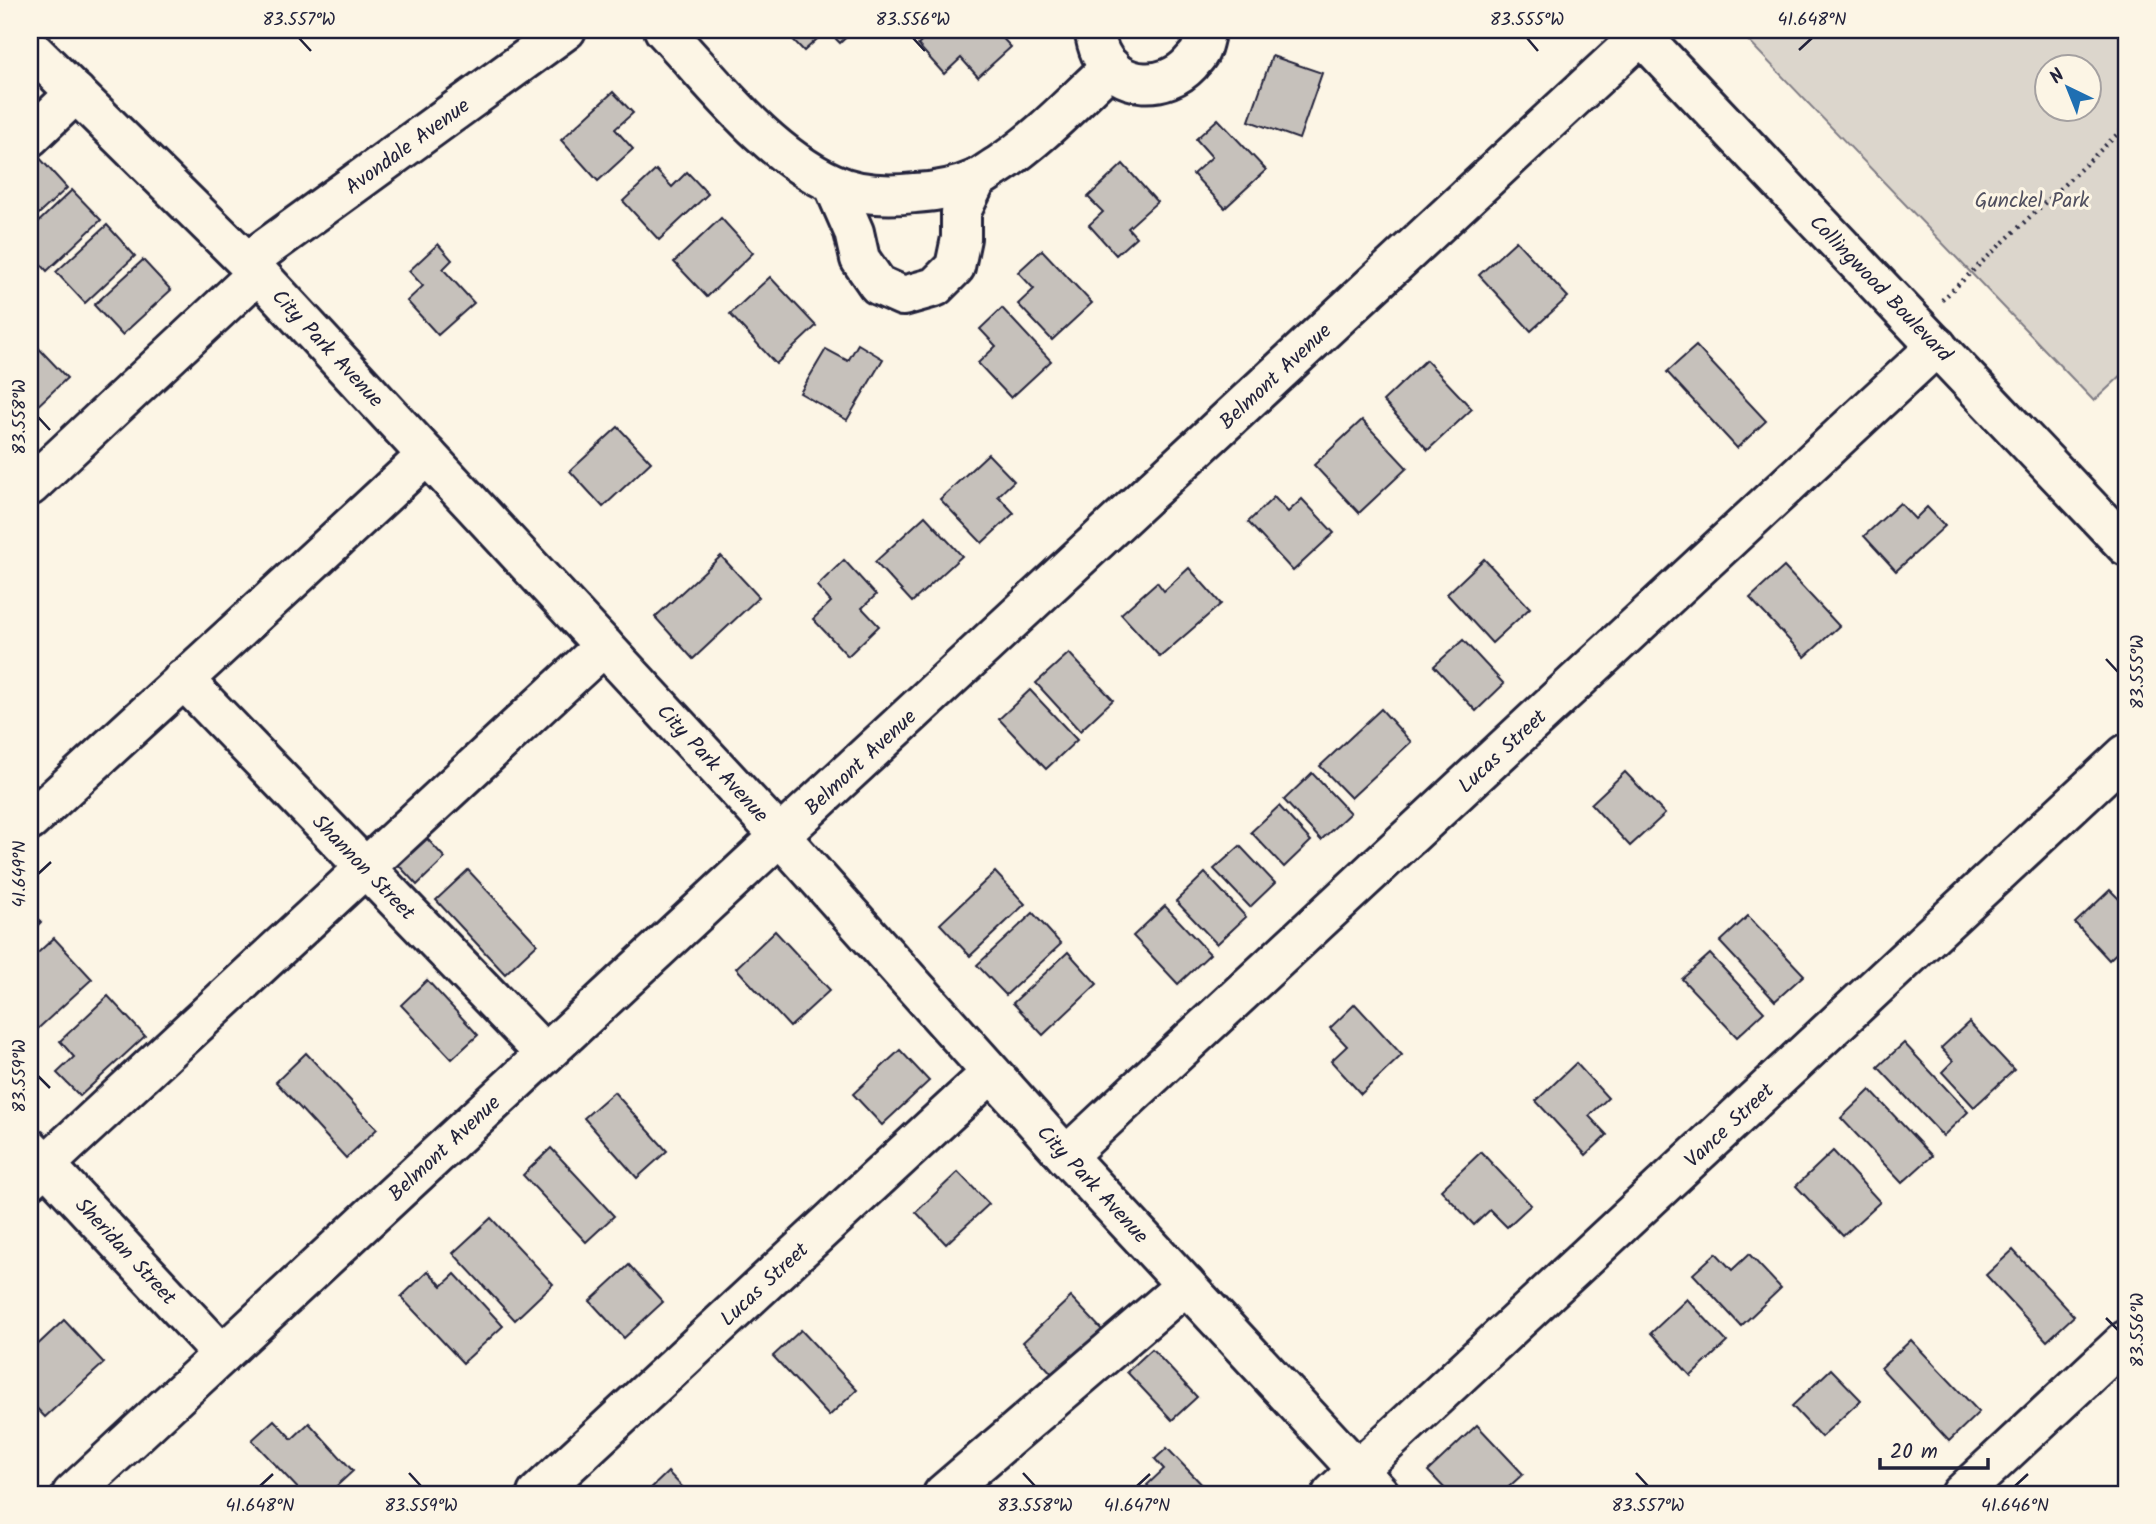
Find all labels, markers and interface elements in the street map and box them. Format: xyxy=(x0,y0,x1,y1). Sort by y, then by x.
text: 83.557°W xyxy=(262,6,336,35)
text: 83.556°W xyxy=(876,6,950,35)
text: 83.555°W xyxy=(1490,6,1564,35)
text: 41.648°N xyxy=(1778,6,1846,35)
north arrow xyxy=(2034,52,2104,122)
text: N xyxy=(2043,62,2072,92)
street label: Avondale Avenue xyxy=(339,90,478,204)
park label: Gunckel Park xyxy=(1975,185,2089,218)
street label: Collingwood Boulevard xyxy=(1801,208,1960,371)
street label: City Park Avenue xyxy=(263,282,391,416)
street label: Belmont Avenue xyxy=(1212,316,1340,438)
text: 83.558°W xyxy=(6,379,35,455)
text: 83.555°W xyxy=(2124,635,2153,709)
street label: City Park Avenue xyxy=(648,697,776,831)
street label: Lucas Street xyxy=(1451,701,1556,802)
street label: Belmont Avenue xyxy=(797,702,925,824)
street label: Shannon Street xyxy=(303,807,423,929)
text: 41.649°N xyxy=(6,841,35,907)
text: 83.559°W xyxy=(6,1039,35,1113)
street label: Vance Street xyxy=(1678,1075,1783,1177)
street label: Belmont Avenue xyxy=(381,1088,509,1210)
street label: City Park Avenue xyxy=(1028,1118,1156,1252)
street label: Sheridan Street xyxy=(66,1191,184,1314)
street label: Lucas Street xyxy=(713,1234,818,1335)
text: 83.556°W xyxy=(2124,1293,2153,1367)
scale bar xyxy=(1880,1426,1988,1470)
text: 20 m xyxy=(1890,1436,1938,1469)
text: 41.648°N xyxy=(226,1492,294,1521)
text: 83.559°W xyxy=(384,1492,458,1521)
text: 83.558°W xyxy=(997,1492,1073,1521)
text: 41.647°N xyxy=(1104,1492,1170,1521)
text: 83.557°W xyxy=(1611,1492,1685,1521)
text: 41.646°N xyxy=(1981,1492,2049,1521)

